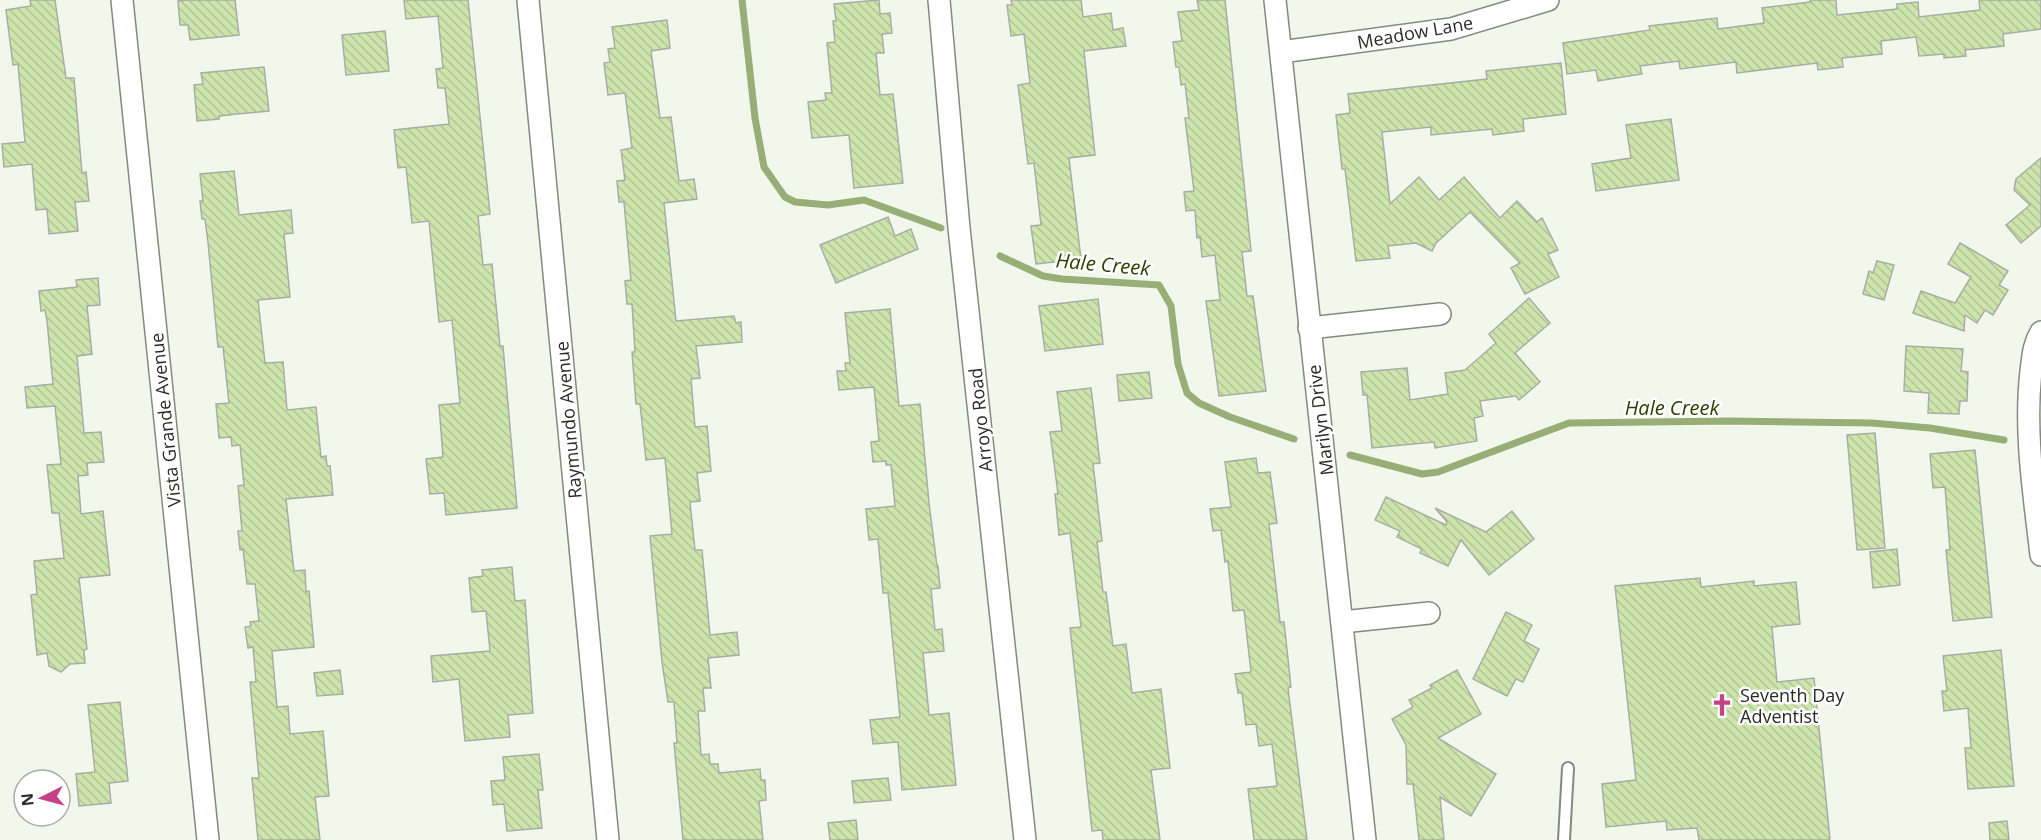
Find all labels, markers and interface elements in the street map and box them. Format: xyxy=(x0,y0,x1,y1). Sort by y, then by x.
street label: Meadow Lane xyxy=(1355,10,1475,54)
water label: Hale Creek xyxy=(1055,246,1152,282)
street label: Vista Grande Avenue xyxy=(144,332,186,508)
street label: Raymundo Avenue xyxy=(549,340,587,500)
street label: Marilyn Drive xyxy=(1301,363,1339,477)
street label: Arroyo Road xyxy=(963,367,997,473)
water label: Hale Creek xyxy=(1625,394,1720,421)
place label: Seventh Day Adventist xyxy=(1740,683,1845,728)
church icon: Seventh Day Adventist xyxy=(1709,692,1735,718)
north arrow xyxy=(12,768,72,828)
text: N xyxy=(15,792,39,807)

